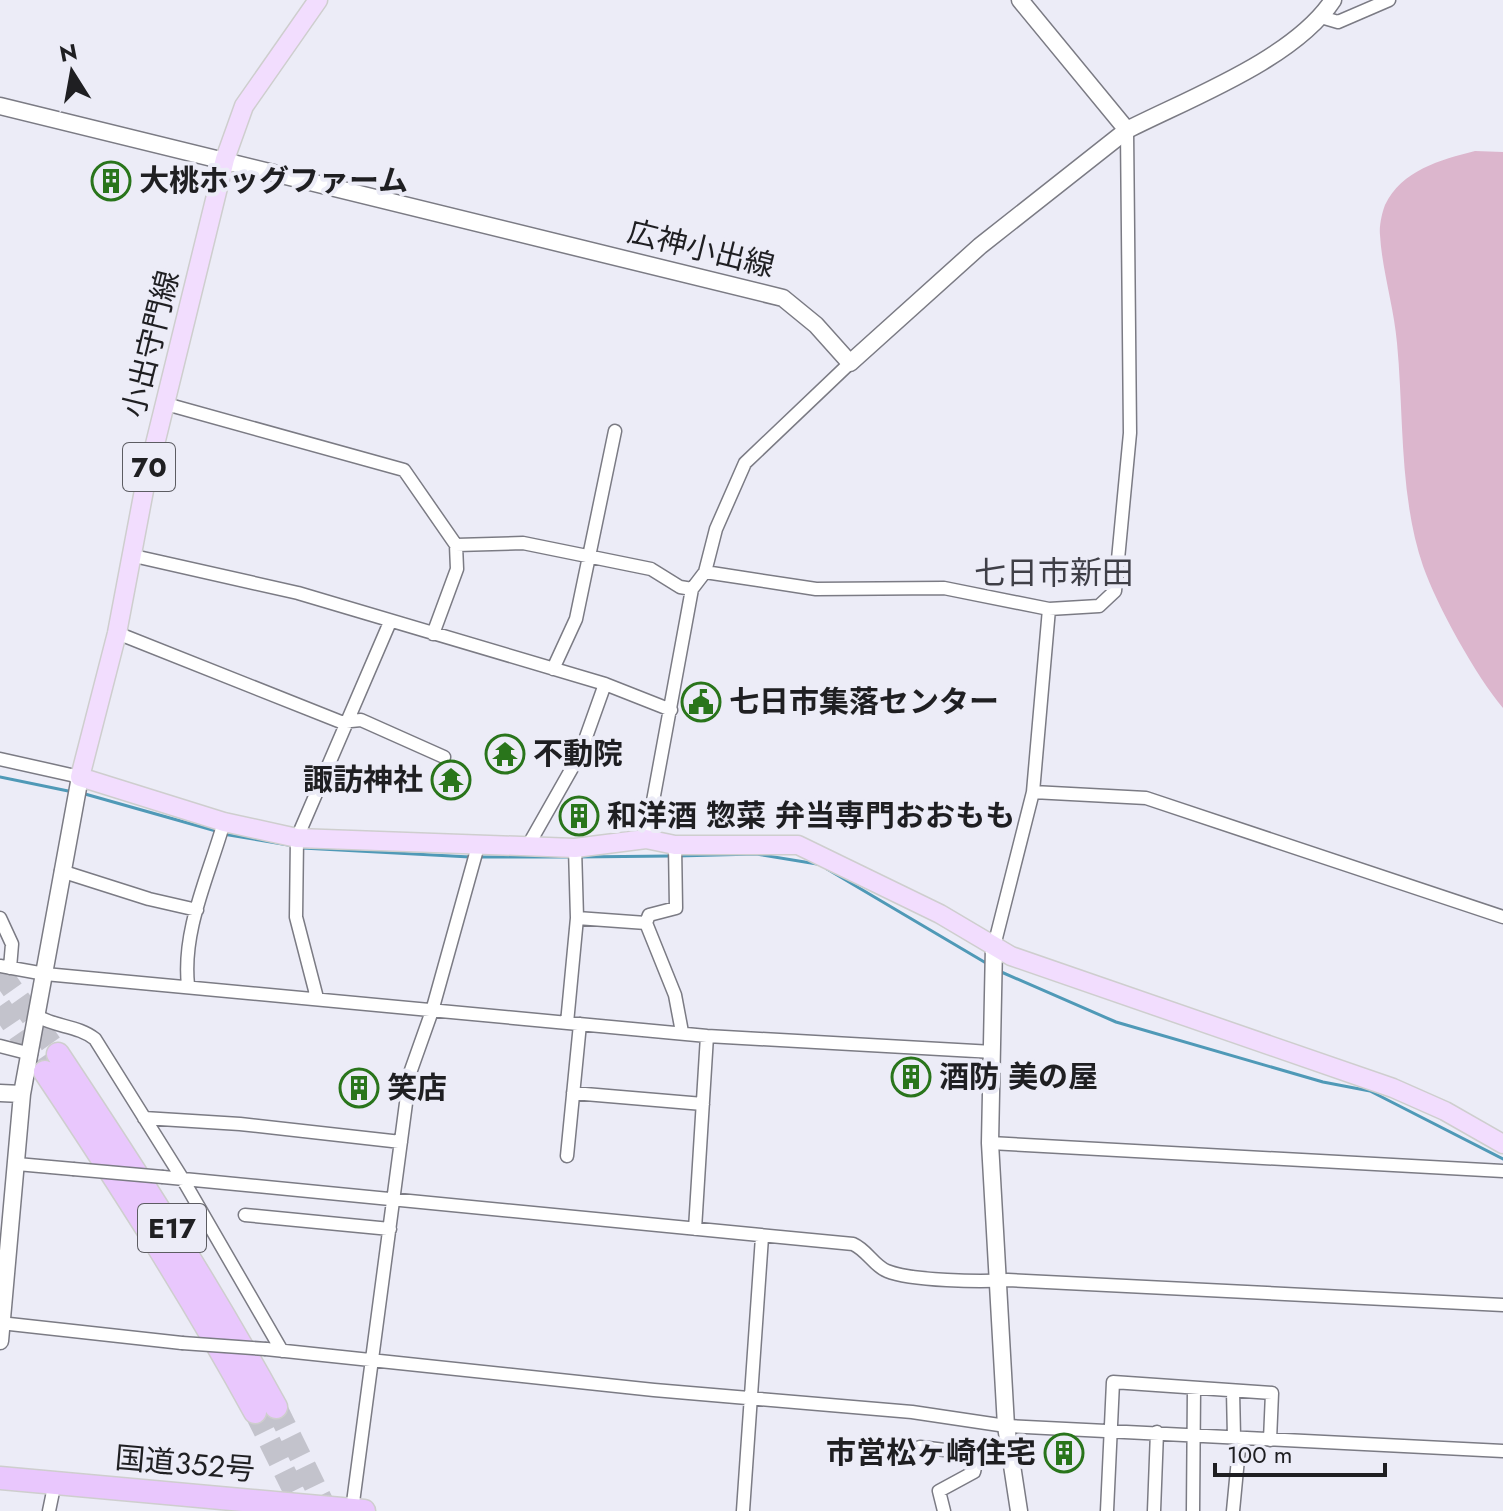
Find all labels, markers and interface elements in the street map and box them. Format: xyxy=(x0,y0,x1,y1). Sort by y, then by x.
north arrow xyxy=(32,32,112,112)
text: N xyxy=(57,35,80,70)
place label: 大桃ホッグファーム xyxy=(139,159,408,202)
building icon: 大桃ホッグファーム xyxy=(90,160,132,202)
street label: 広神小出線 xyxy=(623,210,779,288)
street label: 小出守門線 xyxy=(112,266,190,422)
road number: 70 xyxy=(123,443,175,491)
district label: 七日市新田 xyxy=(974,550,1134,596)
place label: 七日市集落センター xyxy=(729,680,999,723)
public building icon: 七日市集落センター xyxy=(680,681,722,723)
place label: 不動院 xyxy=(533,732,623,775)
temple icon: 不動院 xyxy=(484,733,526,775)
place label: 諏訪神社 xyxy=(303,758,423,801)
temple icon: 諏訪神社 xyxy=(430,759,472,801)
place label: 和洋酒 惣菜 弁当専門おおもも xyxy=(607,794,1015,837)
building icon: 和洋酒 惣菜 弁当専門おおもも xyxy=(558,795,600,837)
place label: 酒防 美の屋 xyxy=(939,1055,1098,1098)
building icon: 酒防 美の屋 xyxy=(890,1056,932,1098)
place label: 笑店 xyxy=(387,1066,447,1109)
building icon: 笑店 xyxy=(338,1067,380,1109)
road number: E17 xyxy=(138,1204,206,1252)
scale bar xyxy=(1215,1427,1385,1477)
place label: 市営松ヶ崎住宅 xyxy=(826,1431,1036,1474)
building icon: 市営松ヶ崎住宅 xyxy=(1043,1432,1085,1474)
street label: 国道352号 xyxy=(113,1436,257,1491)
text: 100 m xyxy=(1227,1437,1293,1472)

